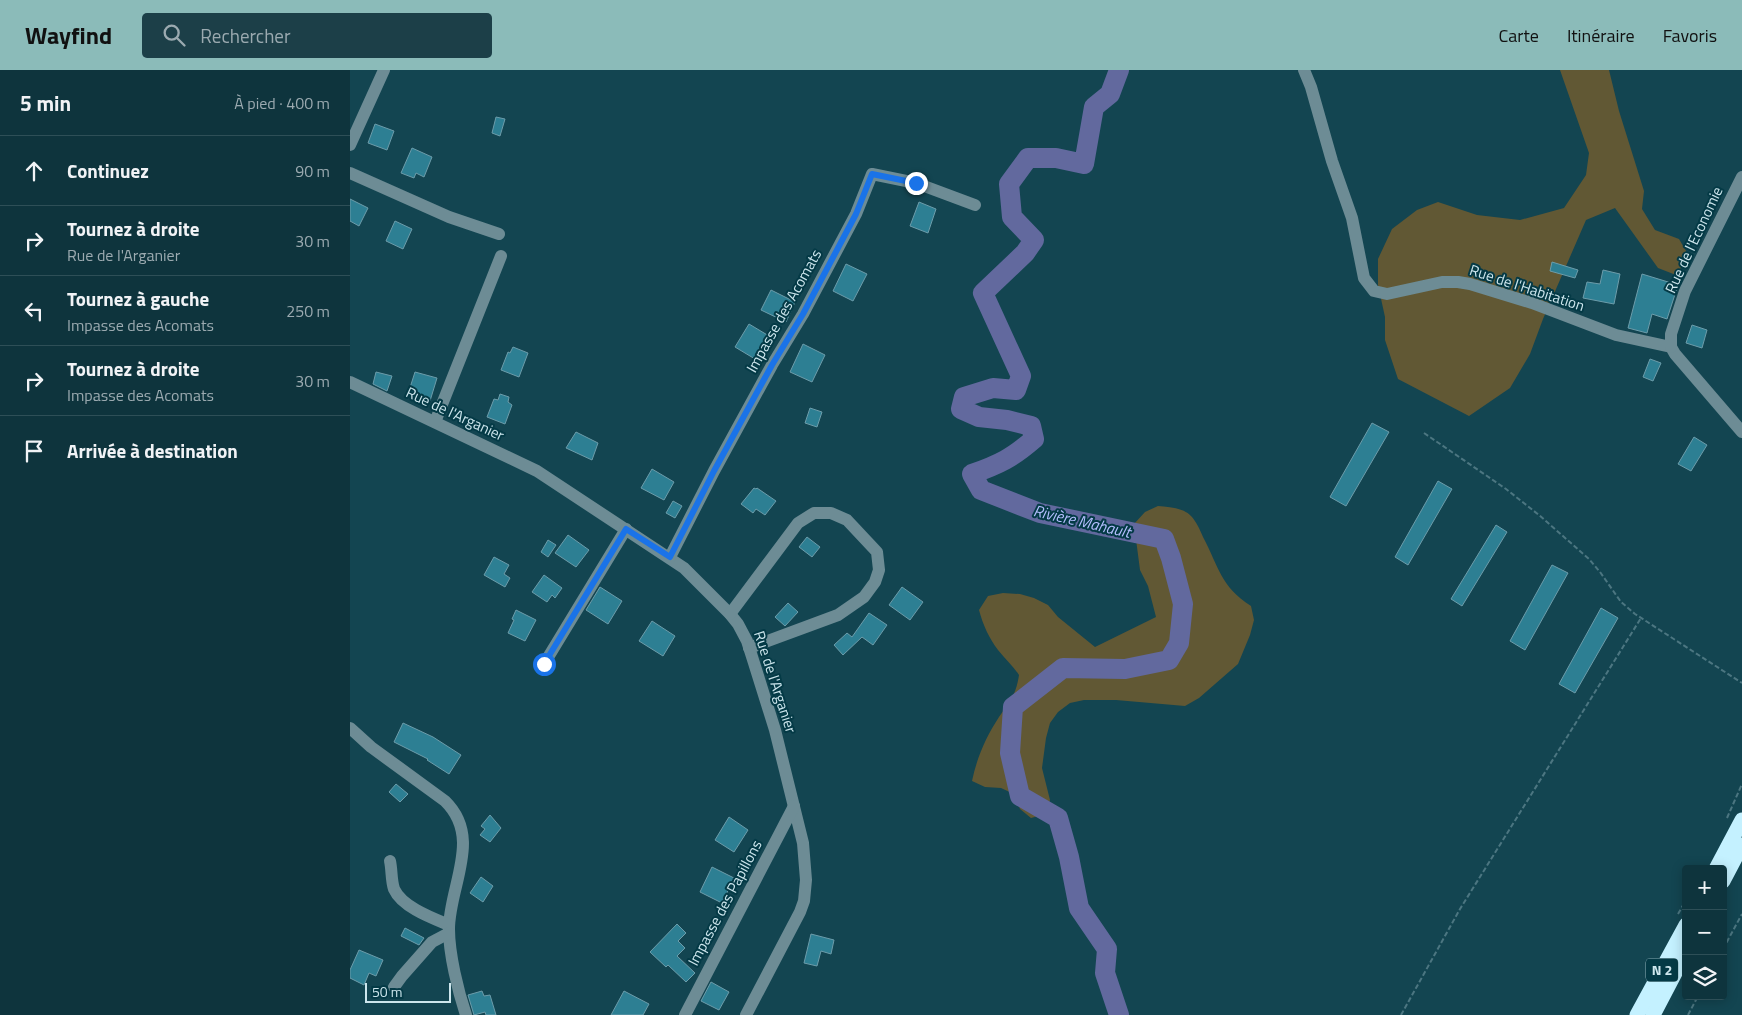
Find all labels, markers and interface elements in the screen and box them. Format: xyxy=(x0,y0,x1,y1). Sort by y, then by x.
search box xyxy=(142,13,492,58)
text: Wayfind xyxy=(25,17,112,53)
icon: search xyxy=(160,21,188,49)
text: Rechercher xyxy=(200,21,291,50)
text: Carte xyxy=(1498,22,1539,49)
text: Itinéraire xyxy=(1567,22,1635,49)
text: Favoris xyxy=(1663,22,1717,49)
text: 5 min xyxy=(20,87,71,119)
text: À pied · 400 m xyxy=(234,91,330,115)
text: Continuez xyxy=(67,156,149,185)
icon: ahead xyxy=(20,157,48,185)
text: 90 m xyxy=(295,159,330,183)
route end xyxy=(905,172,928,195)
street label: Rue de l'Economie xyxy=(1659,183,1728,297)
text: Tournez à droite xyxy=(67,214,199,243)
icon: right xyxy=(20,227,48,255)
text: 30 m xyxy=(295,229,330,253)
text: Rue de l'Arganier xyxy=(67,243,180,267)
street label: Impasse des Acomats xyxy=(740,245,827,377)
street label: Rue de l'Habitation xyxy=(1467,258,1588,317)
text: Tournez à gauche xyxy=(67,284,209,313)
icon: left xyxy=(20,297,48,325)
text: 250 m xyxy=(286,299,330,323)
text: Impasse des Acomats xyxy=(67,313,214,337)
text: Tournez à droite xyxy=(67,354,199,383)
icon: right xyxy=(20,367,48,395)
text: 30 m xyxy=(295,369,330,393)
street label: Rue de l'Arganier xyxy=(402,381,508,446)
text: Impasse des Acomats xyxy=(67,383,214,407)
text: Arrivée à destination xyxy=(67,436,238,465)
icon: arrive xyxy=(20,437,48,465)
water label: Rivière Mahault xyxy=(1031,498,1135,544)
street label: Rue de l'Arganier xyxy=(748,628,803,736)
route start xyxy=(533,653,556,676)
street label: Impasse des Papillons xyxy=(682,836,768,970)
map controls xyxy=(1682,865,1727,1000)
button: + xyxy=(1682,865,1727,910)
button: − xyxy=(1682,910,1727,955)
button: layers xyxy=(1682,955,1727,1000)
road number: N 2 xyxy=(1646,958,1678,982)
scale bar xyxy=(365,980,451,1003)
text: 50 m xyxy=(372,981,402,1002)

